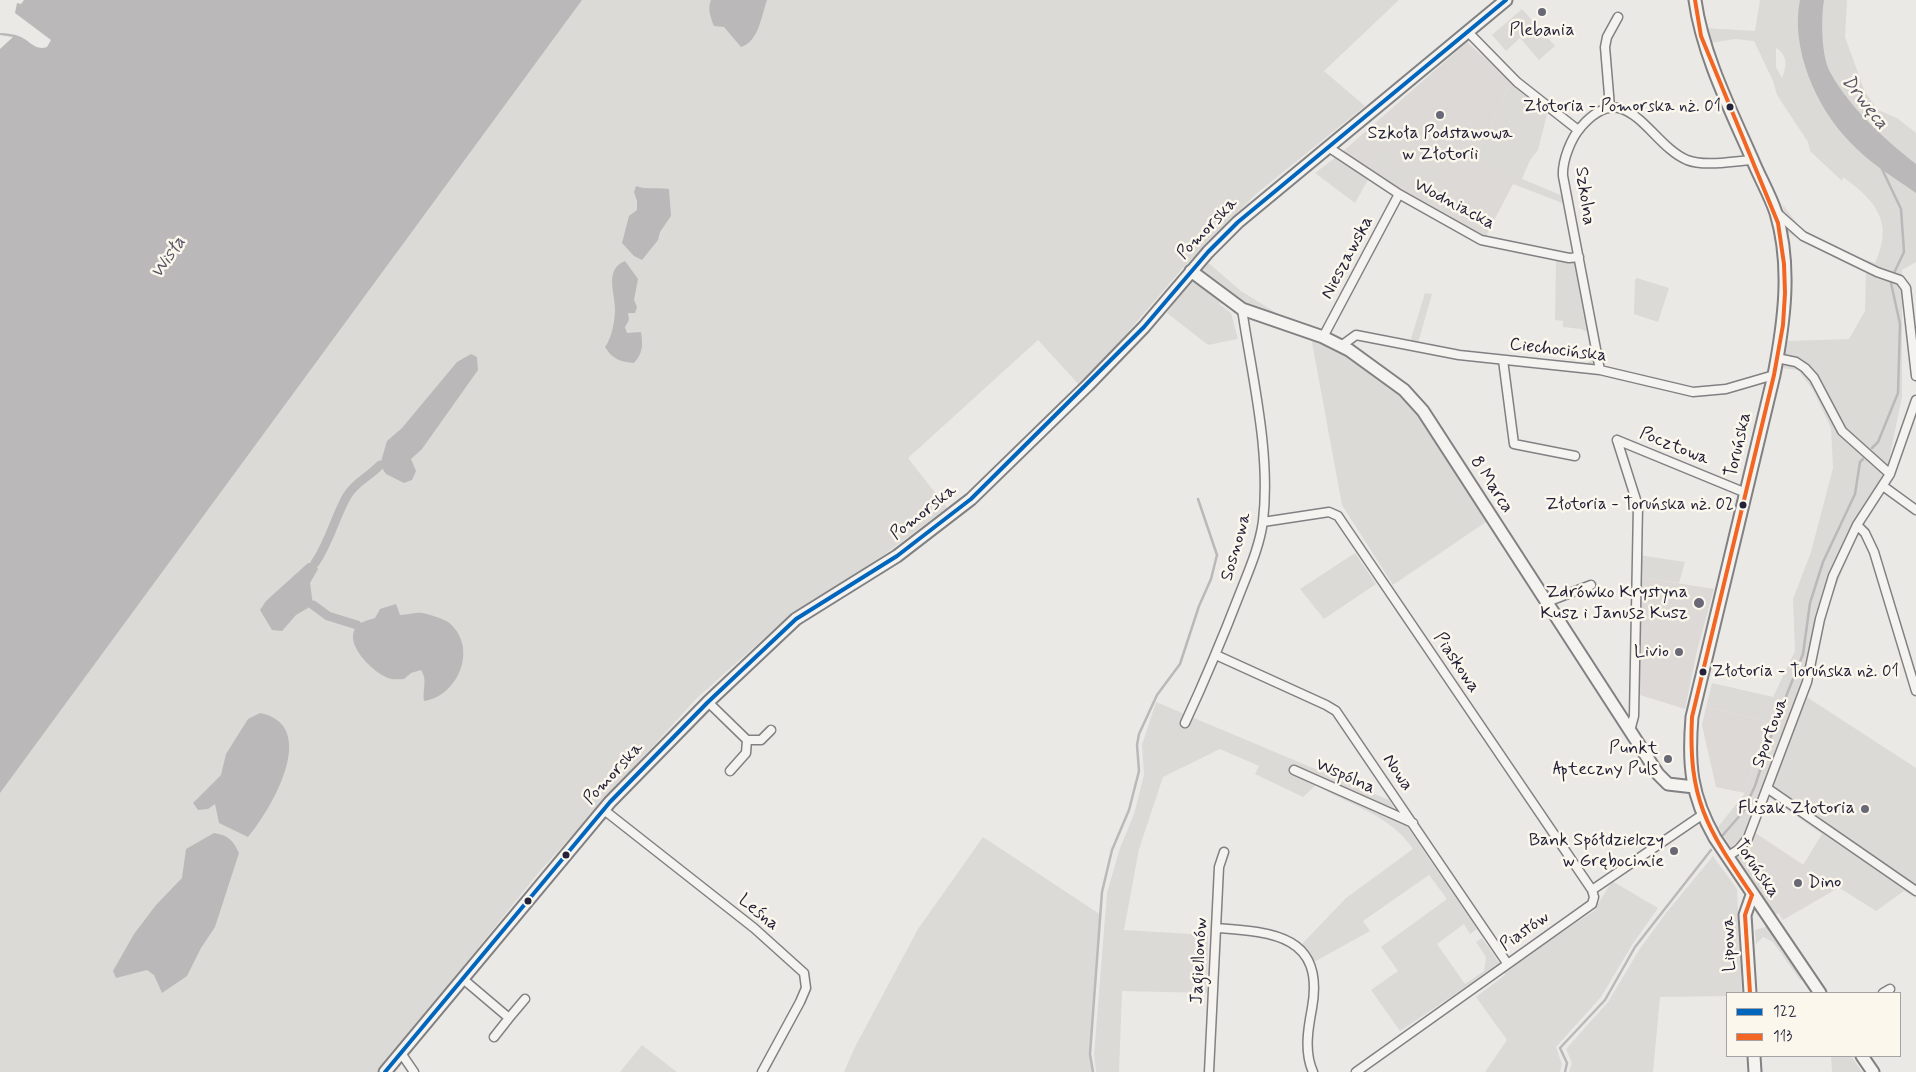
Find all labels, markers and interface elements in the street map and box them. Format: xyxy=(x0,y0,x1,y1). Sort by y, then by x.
marker: Plebania xyxy=(1536,6,1548,18)
place label: Plebania xyxy=(1509,20,1575,42)
water label: Drwęca xyxy=(1836,71,1892,135)
place label: Złotoria - Pomorska nż. 01 xyxy=(1523,97,1721,117)
marker: Złotoria - Pomorska nż. 01 xyxy=(1725,102,1735,112)
marker: Szkoła Podstawowa w Złotorii xyxy=(1434,109,1446,121)
place label: Szkoła Podstawowa w Złotorii xyxy=(1367,123,1513,166)
street label: Szkolna xyxy=(1569,165,1599,227)
street label: Wodniacka xyxy=(1410,175,1498,235)
street label: Pomorska xyxy=(1173,193,1243,265)
street label: Nieszawska xyxy=(1317,213,1379,303)
water label: Wisła xyxy=(146,233,192,283)
street label: Ciechocińska xyxy=(1508,334,1608,368)
street label: Toruńska xyxy=(1721,410,1757,480)
street label: Pocztowa xyxy=(1636,423,1712,471)
street label: 8 Marca xyxy=(1465,453,1517,517)
street label: Pomorska xyxy=(887,480,961,546)
place label: Złotoria - Toruńska nż. 02 xyxy=(1546,495,1734,515)
marker: Złotoria - Toruńska nż. 02 xyxy=(1738,500,1748,510)
street label: Sosnowa xyxy=(1217,510,1257,584)
place label: Zdrówko Krystyna Kusz i Janusz Kusz xyxy=(1540,582,1688,624)
marker: Zdrówko Krystyna Kusz i Janusz Kusz xyxy=(1692,596,1706,610)
street label: Piaskowa xyxy=(1428,629,1484,697)
place label: Livio xyxy=(1634,641,1669,663)
marker: Livio xyxy=(1673,646,1685,658)
place label: Złotoria - Toruńska nż. 01 xyxy=(1712,662,1899,682)
marker: Złotoria - Toruńska nż. 01 xyxy=(1698,667,1708,677)
street label: Sportowa xyxy=(1748,695,1794,771)
street label: Pomorska xyxy=(579,738,649,810)
place label: Punkt Apteczny Puls xyxy=(1553,738,1658,781)
street label: Nowa xyxy=(1377,751,1417,795)
marker: Punkt Apteczny Puls xyxy=(1662,753,1674,765)
street label: Wspólna xyxy=(1312,754,1378,800)
place label: Flisak Złotoria xyxy=(1738,798,1855,820)
marker: Flisak Złotoria xyxy=(1859,803,1871,815)
place label: Bank Spółdzielczy w Grębocinie xyxy=(1529,830,1664,872)
street label: Toruńska xyxy=(1729,836,1783,902)
marker: Bank Spółdzielczy w Grębocinie xyxy=(1668,845,1680,857)
unlabelled marker xyxy=(561,850,571,860)
place label: Dino xyxy=(1808,872,1841,894)
marker: Dino xyxy=(1792,877,1804,889)
street label: Leśna xyxy=(733,890,783,936)
unlabelled marker xyxy=(523,896,533,906)
street label: Piastów xyxy=(1496,907,1554,957)
street label: Lipowa xyxy=(1718,916,1742,972)
street label: Jagiellonów xyxy=(1187,917,1213,1005)
legend xyxy=(1726,992,1901,1057)
text: 122 xyxy=(1773,1002,1797,1022)
text: 113 xyxy=(1773,1027,1792,1047)

